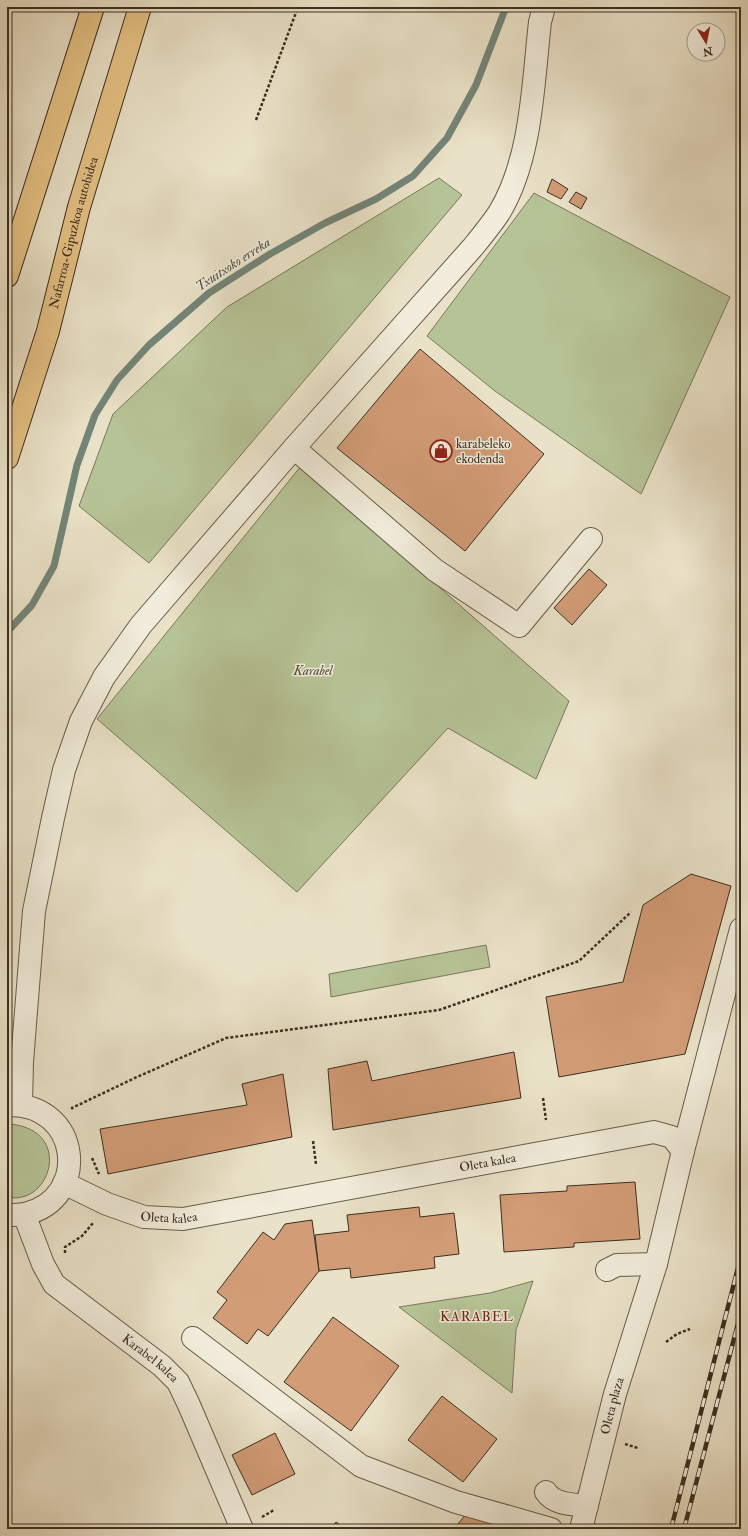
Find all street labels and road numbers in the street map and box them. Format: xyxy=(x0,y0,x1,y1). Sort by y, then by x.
street label: Nafarroa-Gipuzkoa autobidea xyxy=(46,154,102,310)
street label: Oleta kalea xyxy=(458,1150,518,1176)
street label: Oleta kalea xyxy=(140,1208,199,1227)
street label: Karabel kalea xyxy=(119,1331,182,1386)
street label: Oleta plaza xyxy=(597,1375,628,1436)

